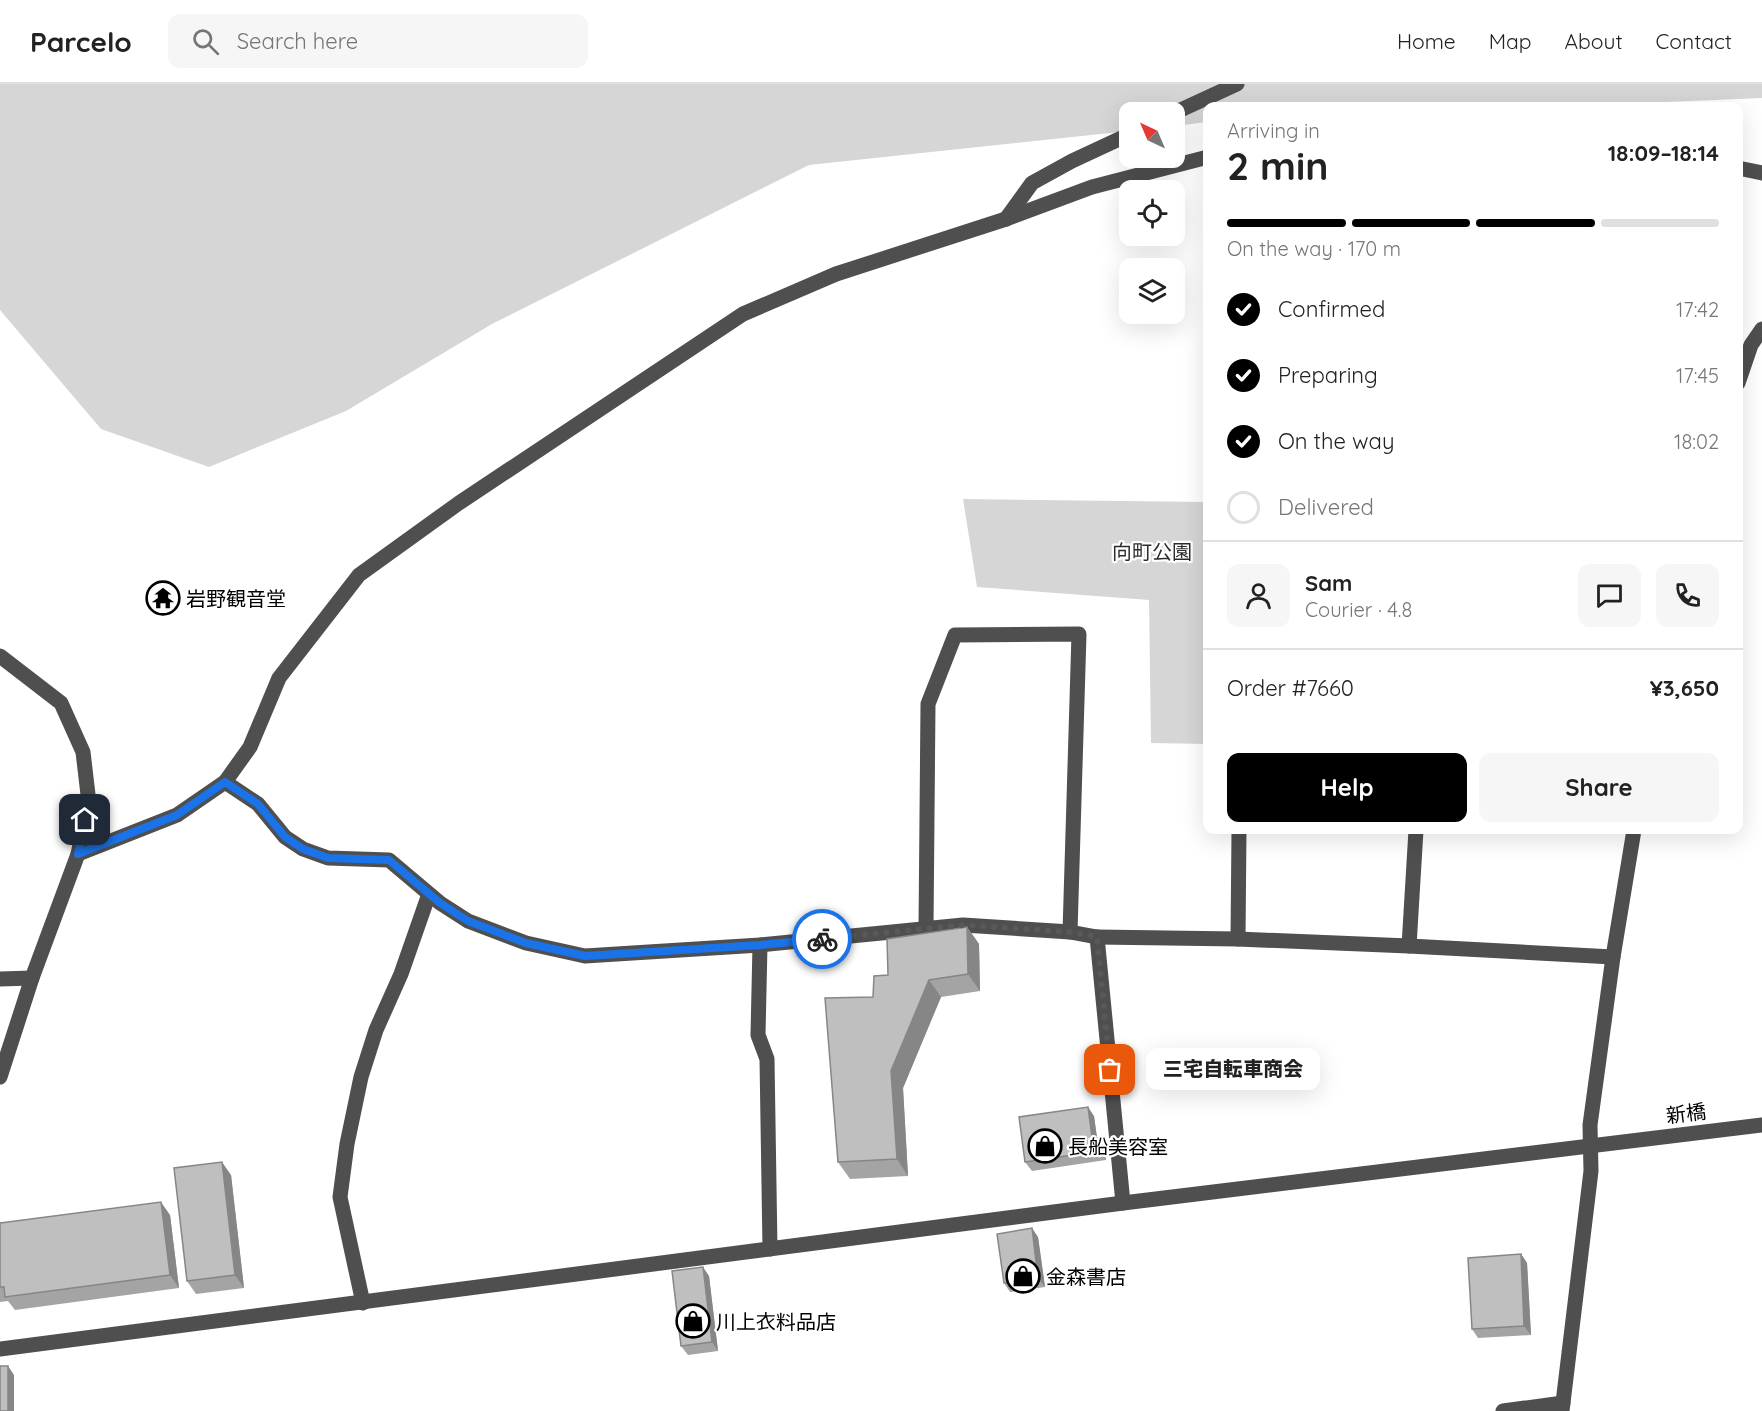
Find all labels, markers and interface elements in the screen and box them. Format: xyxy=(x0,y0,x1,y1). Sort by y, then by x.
search box xyxy=(168,14,588,68)
text: Parcelo xyxy=(30,24,132,59)
icon: search xyxy=(189,25,222,58)
text: Search here xyxy=(237,27,358,55)
text: Home xyxy=(1397,28,1456,54)
text: Map xyxy=(1489,28,1532,54)
text: About xyxy=(1565,28,1623,54)
text: Contact xyxy=(1656,28,1732,54)
north arrow xyxy=(1119,102,1185,168)
map controls xyxy=(1119,102,1185,324)
text: Arriving in xyxy=(1227,118,1320,143)
text: 18:09–18:14 xyxy=(1608,139,1719,167)
text: 2 min xyxy=(1227,141,1329,190)
button: locate xyxy=(1119,180,1185,246)
text: On the way · 170 m xyxy=(1227,236,1401,261)
button: layers xyxy=(1119,258,1185,324)
icon: check xyxy=(1227,293,1260,326)
text: Confirmed xyxy=(1278,295,1385,323)
text: 17:42 xyxy=(1676,297,1719,322)
icon: check xyxy=(1227,359,1260,392)
text: Preparing xyxy=(1278,361,1378,389)
text: 17:45 xyxy=(1676,363,1719,388)
icon: check xyxy=(1227,425,1260,458)
text: On the way xyxy=(1278,427,1394,455)
text: 18:02 xyxy=(1674,429,1719,454)
text: Delivered xyxy=(1278,493,1374,521)
park label: 向町公園 xyxy=(1112,539,1192,564)
button: person xyxy=(1227,564,1290,627)
button: chat xyxy=(1578,564,1641,627)
button: phone xyxy=(1656,564,1719,627)
text: Sam xyxy=(1305,569,1352,597)
temple icon: 岩野観音堂 xyxy=(145,580,181,616)
place label: 岩野観音堂 xyxy=(186,586,286,611)
text: Courier · 4.8 xyxy=(1305,597,1412,622)
text: Order #7660 xyxy=(1227,674,1354,702)
text: ¥3,650 xyxy=(1650,674,1719,702)
button: Help xyxy=(1227,753,1467,822)
button: Share xyxy=(1479,753,1719,822)
pin xyxy=(59,794,110,845)
icon: home xyxy=(68,803,101,836)
courier xyxy=(792,909,852,969)
icon: bike xyxy=(806,923,839,956)
pin xyxy=(1084,1044,1135,1095)
callout: 三宅自転車商会 xyxy=(1146,1049,1320,1091)
icon: bag xyxy=(1093,1053,1126,1086)
text: 三宅自転車商会 xyxy=(1163,1056,1303,1081)
street label: 新橋 xyxy=(1665,1098,1707,1128)
shop icon: 長船美容室 xyxy=(1027,1128,1063,1164)
place label: 長船美容室 xyxy=(1068,1134,1168,1159)
shop icon: 金森書店 xyxy=(1005,1258,1041,1294)
place label: 金森書店 xyxy=(1046,1264,1126,1289)
shop icon: 川上衣料品店 xyxy=(675,1303,711,1339)
place label: 川上衣料品店 xyxy=(716,1309,836,1334)

